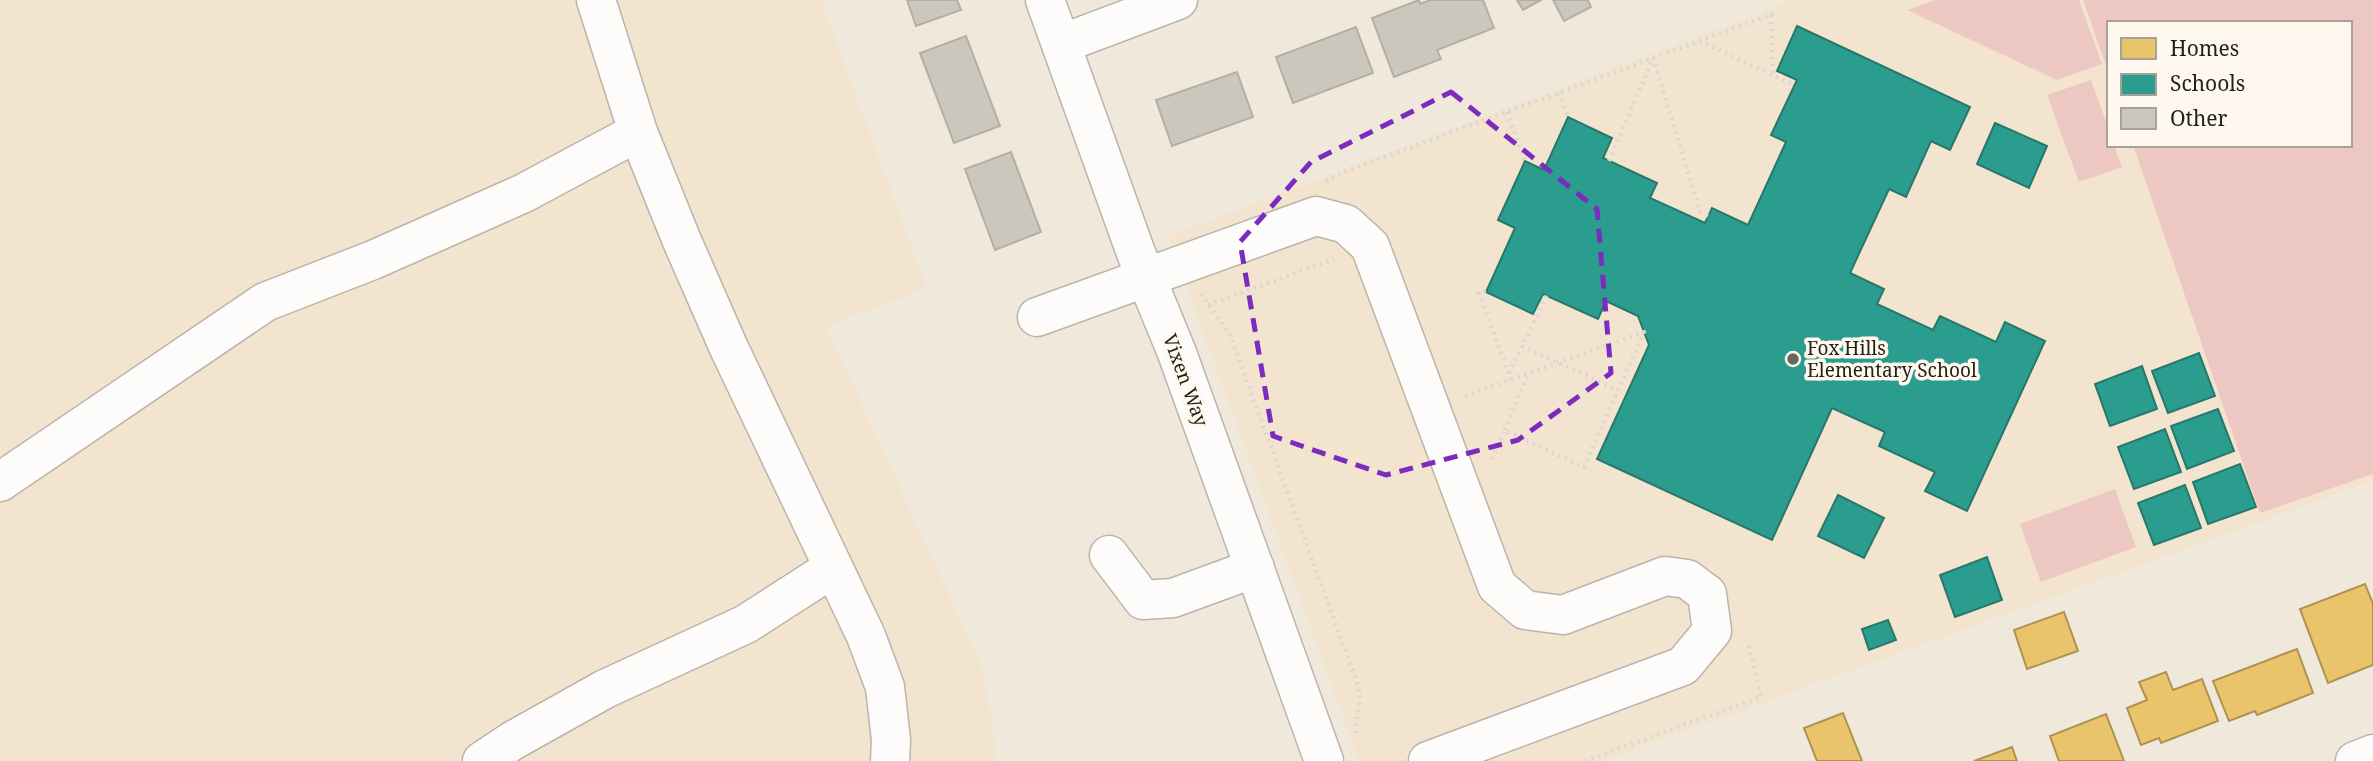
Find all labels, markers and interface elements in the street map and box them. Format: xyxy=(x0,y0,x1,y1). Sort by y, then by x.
legend xyxy=(2107,21,2352,147)
text: Homes xyxy=(2170,34,2239,62)
text: Schools xyxy=(2170,69,2245,97)
text: Other xyxy=(2170,104,2228,132)
street label: Vixen Way xyxy=(1157,330,1215,430)
place label: Fox Hills Elementary School xyxy=(1807,335,1977,383)
marker: Fox Hills Elementary School xyxy=(1785,351,1801,367)

